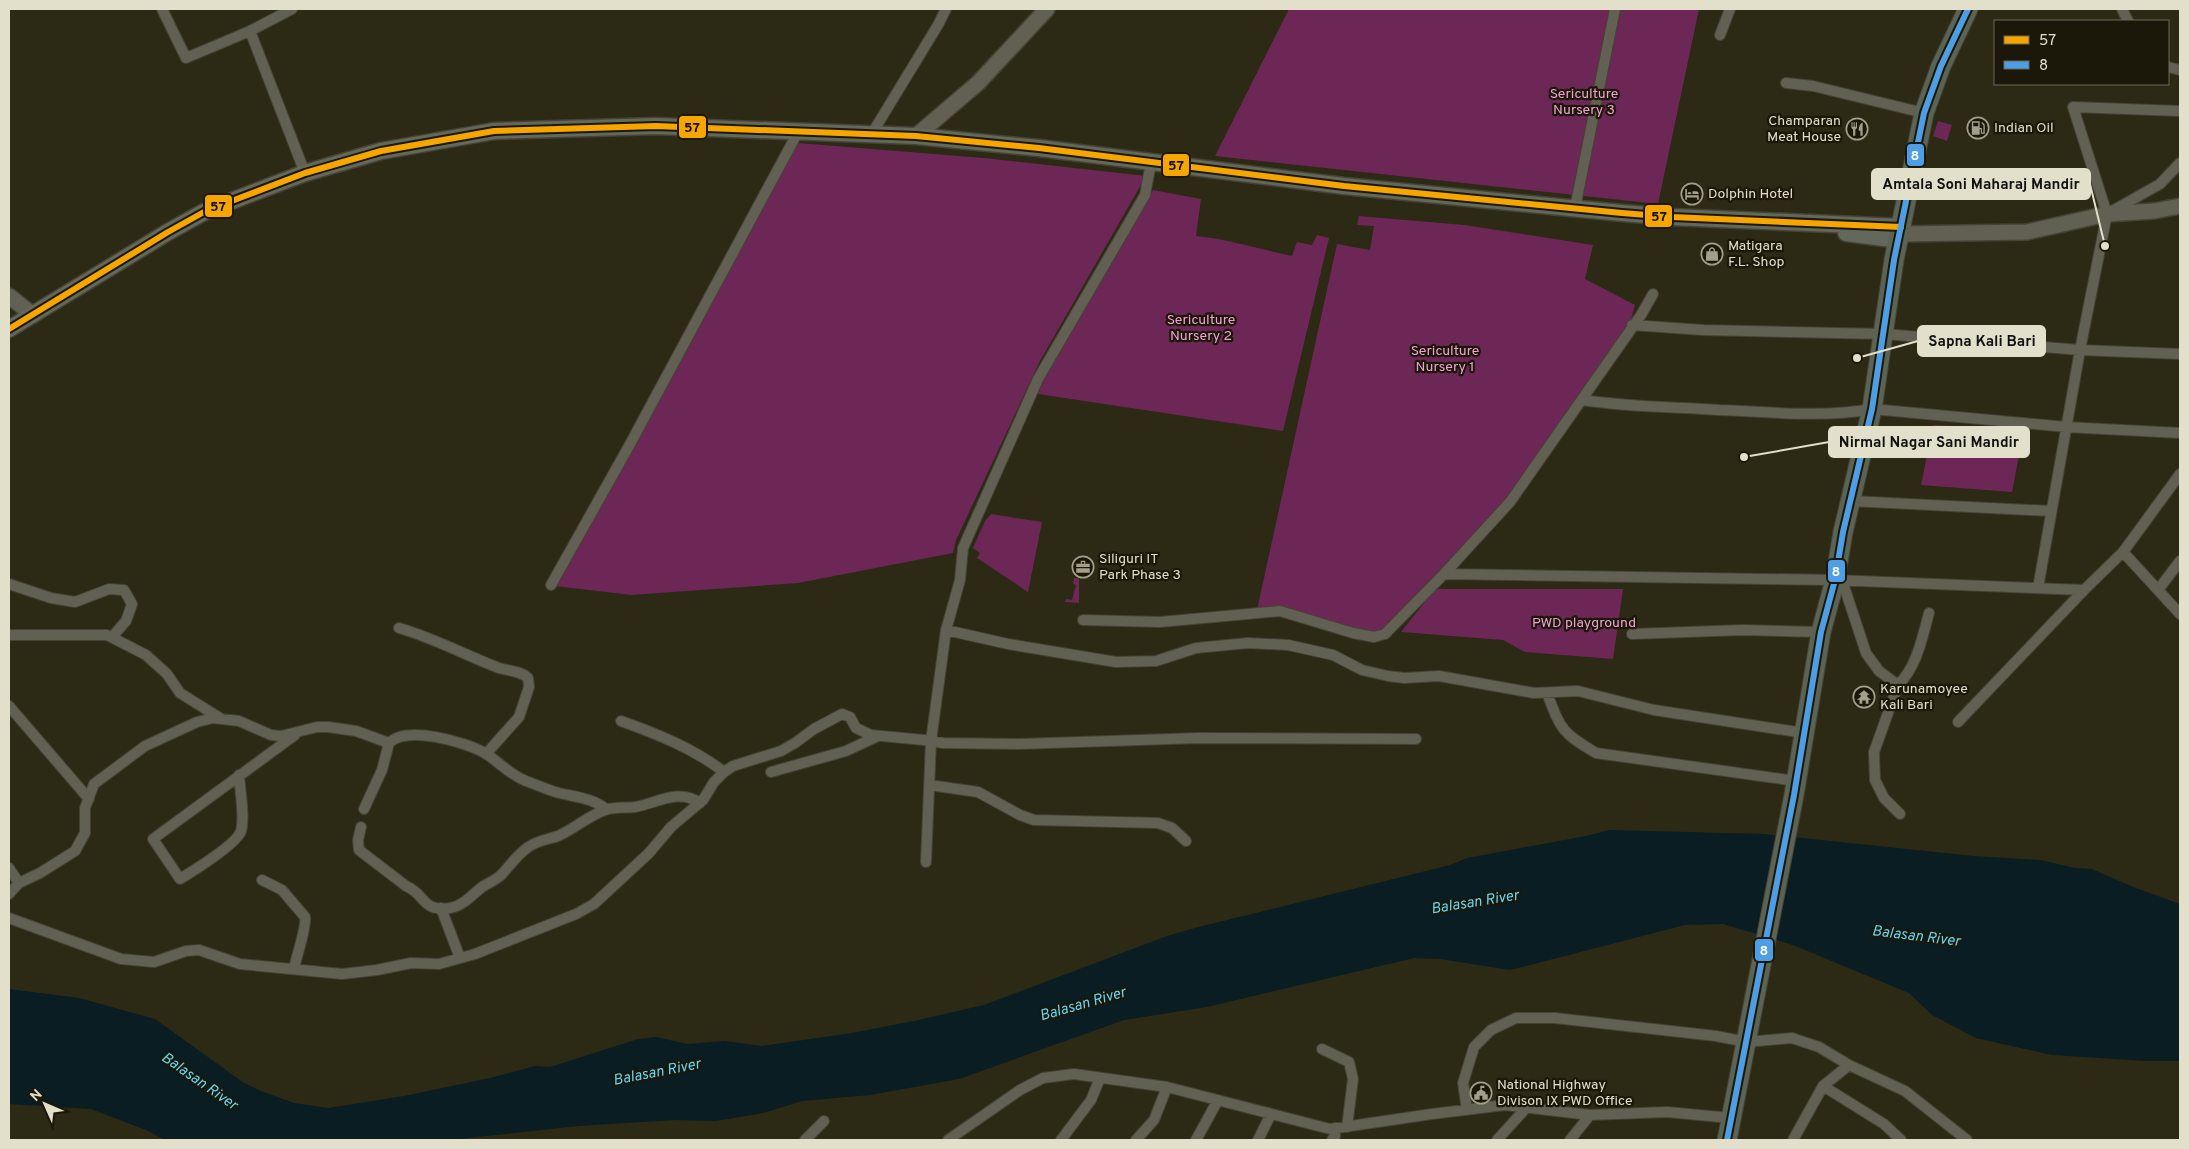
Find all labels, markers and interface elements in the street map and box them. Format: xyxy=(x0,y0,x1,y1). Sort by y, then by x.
legend xyxy=(1994,20,2169,85)
text: 57 xyxy=(2039,32,2056,51)
text: 8 xyxy=(2039,57,2048,76)
park label: Sericulture Nursery 3 xyxy=(1550,86,1618,119)
place label: Champaran Meat House xyxy=(1767,113,1841,146)
line badge: 57 xyxy=(678,115,707,139)
fuel station icon: Indian Oil xyxy=(1966,116,1990,140)
restaurant icon: Champaran Meat House xyxy=(1845,117,1869,141)
text: 57 xyxy=(684,120,700,137)
place label: Indian Oil xyxy=(1994,120,2054,137)
line badge: 8 xyxy=(1906,143,1925,167)
text: 8 xyxy=(1911,148,1919,165)
line badge: 57 xyxy=(1162,153,1190,177)
text: 57 xyxy=(1168,158,1184,175)
callout: Amtala Soni Maharaj Mandir xyxy=(1872,169,2090,199)
text: Amtala Soni Maharaj Mandir xyxy=(1882,176,2080,195)
hotel icon: Dolphin Hotel xyxy=(1680,182,1704,206)
place label: Dolphin Hotel xyxy=(1708,186,1793,203)
line badge: 57 xyxy=(204,194,233,218)
text: 57 xyxy=(210,199,226,216)
line badge: 57 xyxy=(1644,204,1673,228)
text: 57 xyxy=(1651,209,1667,226)
place label: Matigara F.L. Shop xyxy=(1728,238,1784,271)
shop icon: Matigara F.L. Shop xyxy=(1700,242,1724,266)
park label: Sericulture Nursery 2 xyxy=(1167,312,1235,345)
callout: Sapna Kali Bari xyxy=(1918,326,2045,356)
text: Sapna Kali Bari xyxy=(1928,333,2036,352)
park label: Sericulture Nursery 1 xyxy=(1411,343,1479,376)
callout: Nirmal Nagar Sani Mandir xyxy=(1829,427,2029,457)
text: Nirmal Nagar Sani Mandir xyxy=(1839,434,2020,453)
place label: Siliguri IT Park Phase 3 xyxy=(1099,551,1181,584)
office icon: Siliguri IT Park Phase 3 xyxy=(1071,555,1095,579)
line badge: 8 xyxy=(1827,559,1846,583)
text: 8 xyxy=(1832,564,1840,581)
park label: PWD playground xyxy=(1532,615,1636,632)
place label: Karunamoyee Kali Bari xyxy=(1880,681,1968,714)
temple icon: Karunamoyee Kali Bari xyxy=(1852,685,1876,709)
water label: Balasan River xyxy=(1430,886,1522,919)
water label: Balasan River xyxy=(1871,922,1963,952)
line badge: 8 xyxy=(1754,938,1774,962)
text: 8 xyxy=(1760,943,1768,960)
water label: Balasan River xyxy=(1038,983,1130,1026)
water label: Balasan River xyxy=(157,1049,242,1116)
water label: Balasan River xyxy=(612,1055,704,1091)
place label: National Highway Divison IX PWD Office xyxy=(1497,1077,1633,1110)
north arrow xyxy=(20,1079,70,1129)
public building icon: National Highway Divison IX PWD Office xyxy=(1469,1081,1493,1105)
text: N xyxy=(27,1086,46,1105)

